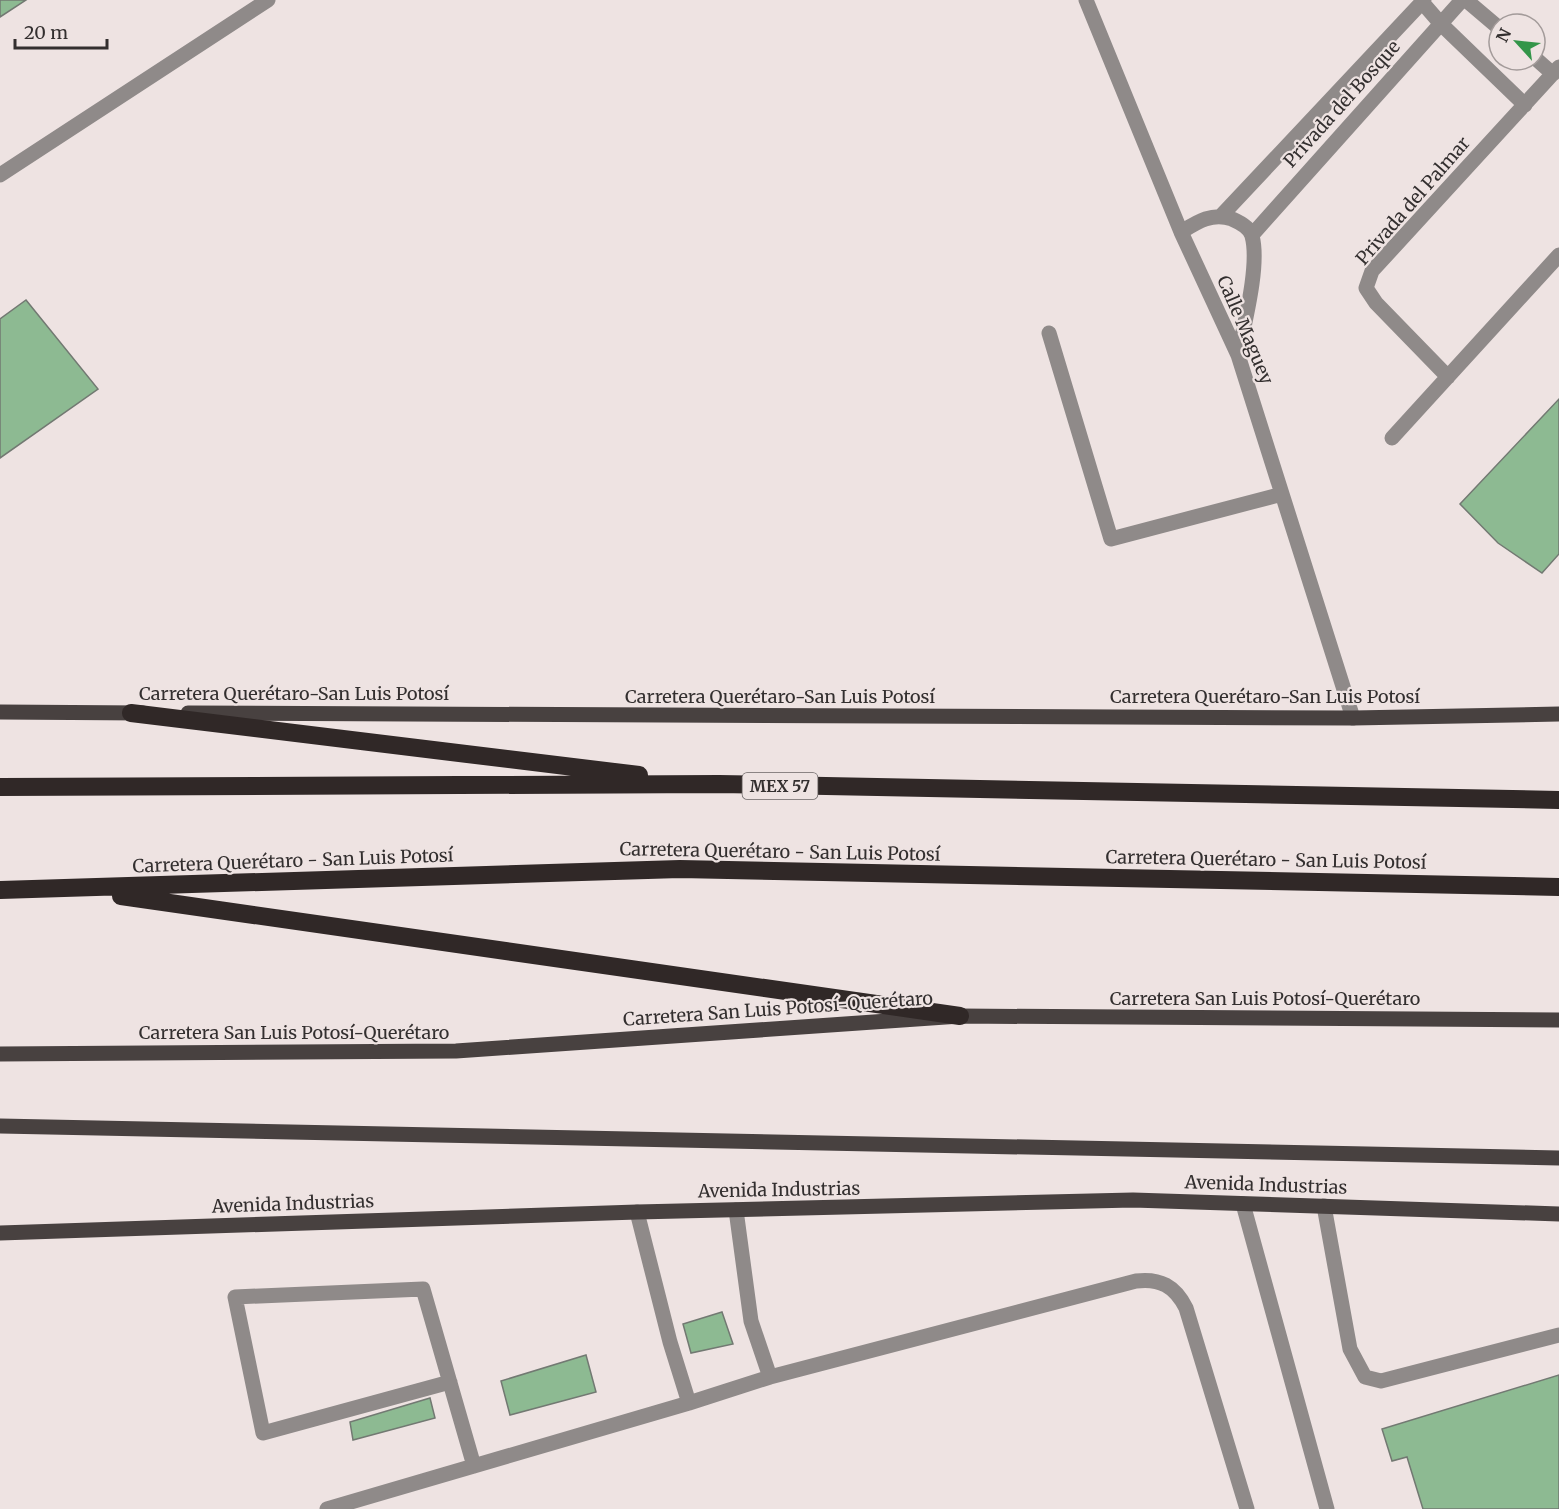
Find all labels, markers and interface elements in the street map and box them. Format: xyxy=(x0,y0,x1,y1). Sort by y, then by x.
scale bar xyxy=(15,12,106,50)
north arrow xyxy=(1487,12,1547,72)
text: 20 m xyxy=(24,21,68,44)
text: N xyxy=(1492,25,1516,45)
street label: Privada del Bosque xyxy=(1278,35,1405,172)
street label: Privada del Palmar xyxy=(1351,132,1475,270)
street label: Calle Maguey xyxy=(1212,272,1279,388)
street label: Carretera Querétaro-San Luis Potosí xyxy=(139,682,450,705)
street label: Carretera Querétaro-San Luis Potosí xyxy=(625,685,936,708)
street label: Carretera Querétaro-San Luis Potosí xyxy=(1110,685,1421,708)
road number: MEX 57 xyxy=(742,773,818,799)
street label: Carretera Querétaro - San Luis Potosí xyxy=(619,837,942,866)
street label: Carretera Querétaro - San Luis Potosí xyxy=(132,843,455,878)
street label: Carretera Querétaro - San Luis Potosí xyxy=(1105,845,1428,874)
street label: Carretera San Luis Potosí-Querétaro xyxy=(622,986,934,1031)
street label: Carretera San Luis Potosí-Querétaro xyxy=(1110,987,1420,1010)
street label: Carretera San Luis Potosí-Querétaro xyxy=(139,1021,449,1044)
street label: Avenida Industrias xyxy=(1183,1170,1348,1199)
street label: Avenida Industrias xyxy=(697,1177,861,1202)
street label: Avenida Industrias xyxy=(210,1189,375,1218)

